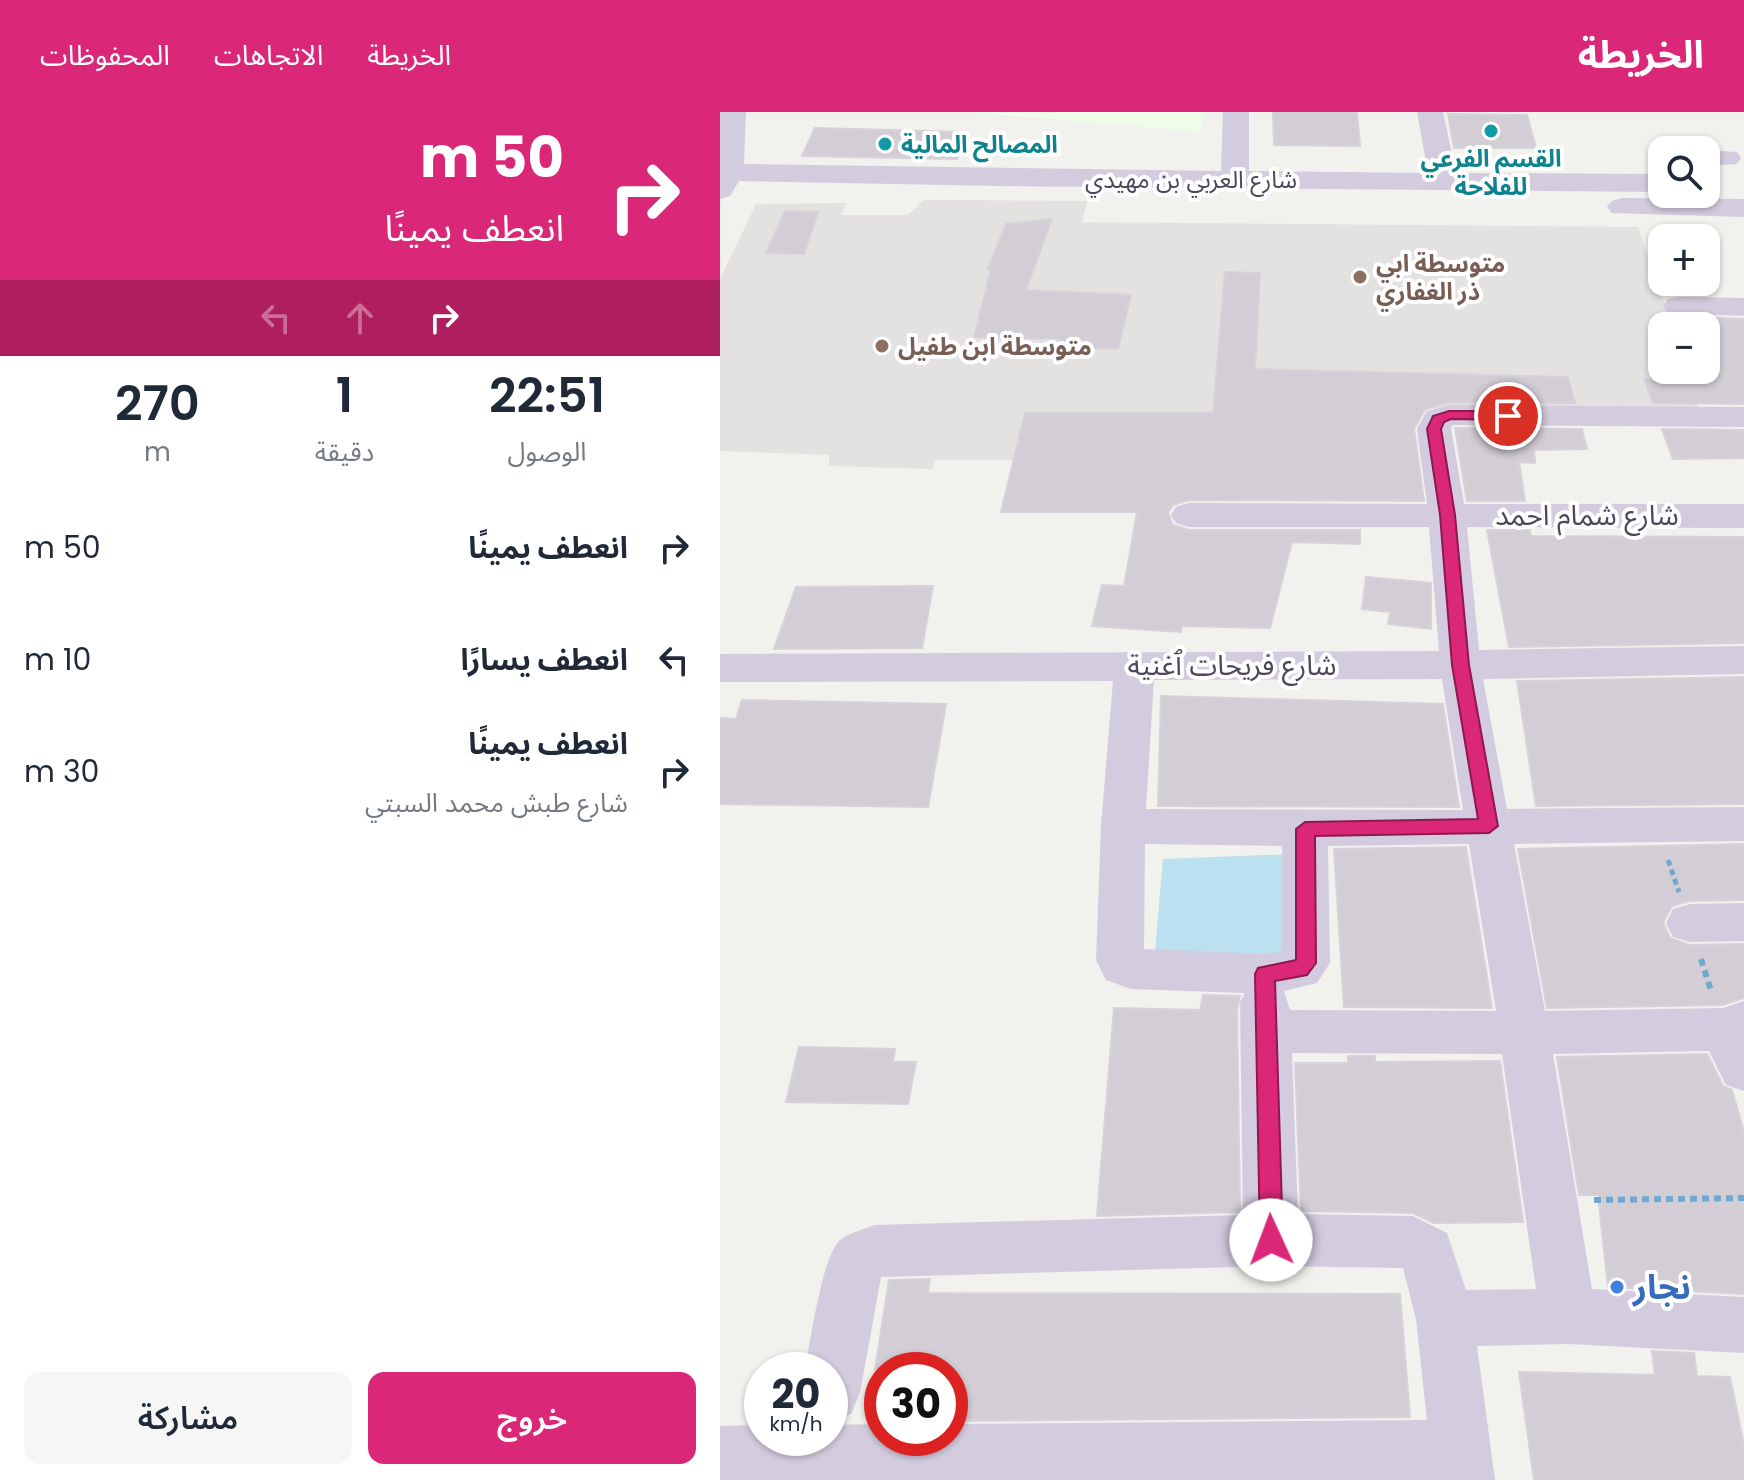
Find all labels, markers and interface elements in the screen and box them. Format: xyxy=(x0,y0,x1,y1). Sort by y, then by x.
text: الخريطة xyxy=(1578,28,1704,81)
text: المحفوظات xyxy=(40,36,170,75)
text: الاتجاهات xyxy=(214,36,323,75)
text: الخريطة xyxy=(367,36,451,75)
text: 50 m xyxy=(420,118,564,197)
marker: القسم الفرعي للفلاحة xyxy=(1482,122,1500,140)
place label: المصالح المالية xyxy=(901,128,1058,163)
marker: المصالح المالية xyxy=(876,135,894,153)
map controls xyxy=(1648,136,1720,384)
button: search xyxy=(1648,136,1720,208)
place label: القسم الفرعي للفلاحة xyxy=(1421,142,1561,203)
icon: right xyxy=(592,144,696,248)
street label: شارع العربي بن مهيدي xyxy=(1085,163,1297,198)
text: انعطف يمينًا xyxy=(384,203,564,254)
button: + xyxy=(1648,224,1720,296)
place label: متوسطة ابي ذر الغفاري xyxy=(1376,247,1505,311)
marker: متوسطة ابي ذر الغفاري xyxy=(1351,268,1369,286)
icon: left xyxy=(254,296,298,340)
icon: ahead xyxy=(338,296,382,340)
icon: right xyxy=(422,296,466,340)
button: − xyxy=(1648,312,1720,384)
place label: متوسطة ابن طفيل xyxy=(898,330,1092,363)
marker: متوسطة ابن طفيل xyxy=(873,337,891,355)
text: 1 xyxy=(336,362,353,429)
text: 22:51 xyxy=(489,362,605,429)
text: 270 xyxy=(115,370,200,437)
pin xyxy=(1474,382,1542,450)
icon: arrive xyxy=(1486,394,1530,438)
text: m xyxy=(144,434,171,470)
text: دقيقة xyxy=(315,434,374,470)
text: الوصول xyxy=(508,434,587,470)
street label: شارع شمام احمد xyxy=(1495,496,1679,536)
text: 50 m xyxy=(24,526,101,569)
text: انعطف يمينًا xyxy=(468,526,628,569)
icon: right xyxy=(652,526,696,570)
text: 10 m xyxy=(24,638,91,681)
text: انعطف يسارًا xyxy=(460,638,628,681)
icon: left xyxy=(652,638,696,682)
street label: شارع فريحات ٱغنية xyxy=(1128,646,1336,686)
text: انعطف يمينًا xyxy=(468,722,628,765)
text: 30 m xyxy=(24,750,99,793)
icon: right xyxy=(652,750,696,794)
text: شارع طبش محمد السبتي xyxy=(365,785,628,821)
position arrow xyxy=(1229,1198,1313,1282)
place label: نجار xyxy=(1631,1263,1691,1311)
marker: نجار xyxy=(1608,1278,1626,1296)
speed limit sign: 30 xyxy=(864,1352,968,1456)
text: 20 xyxy=(772,1366,820,1422)
button: مشاركة xyxy=(24,1372,352,1464)
button: خروج xyxy=(368,1372,696,1464)
text: km/h xyxy=(769,1410,823,1438)

